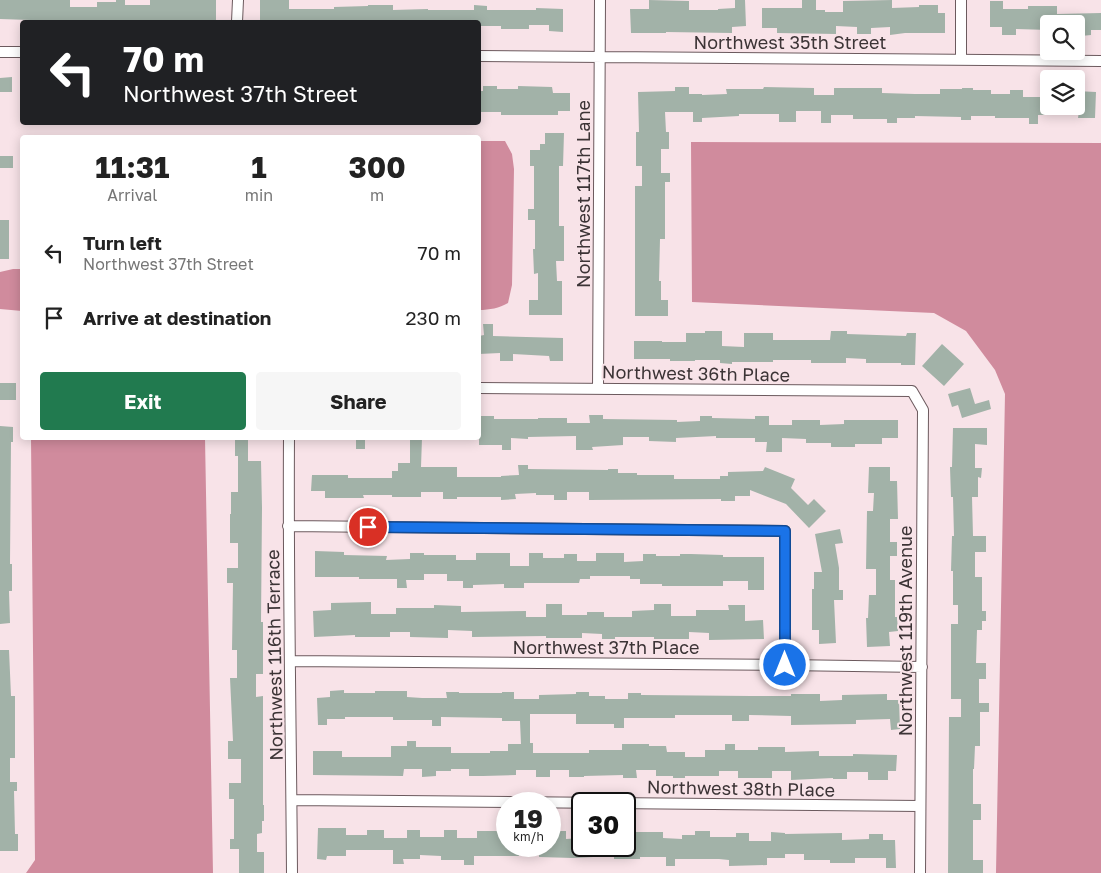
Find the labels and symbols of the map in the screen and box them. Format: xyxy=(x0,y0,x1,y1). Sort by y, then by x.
street label: Northwest 35th Street xyxy=(693,31,887,53)
street label: Northwest 117th Lane xyxy=(572,100,594,288)
street label: Northwest 36th Place xyxy=(602,360,790,386)
pin xyxy=(347,506,389,548)
street label: Northwest 119th Avenue xyxy=(894,526,916,736)
street label: Northwest 116th Terrace xyxy=(261,549,287,761)
street label: Northwest 37th Place xyxy=(513,636,699,658)
position arrow xyxy=(758,638,810,690)
street label: Northwest 38th Place xyxy=(647,775,835,801)
speed limit sign: 30 xyxy=(571,792,636,857)

